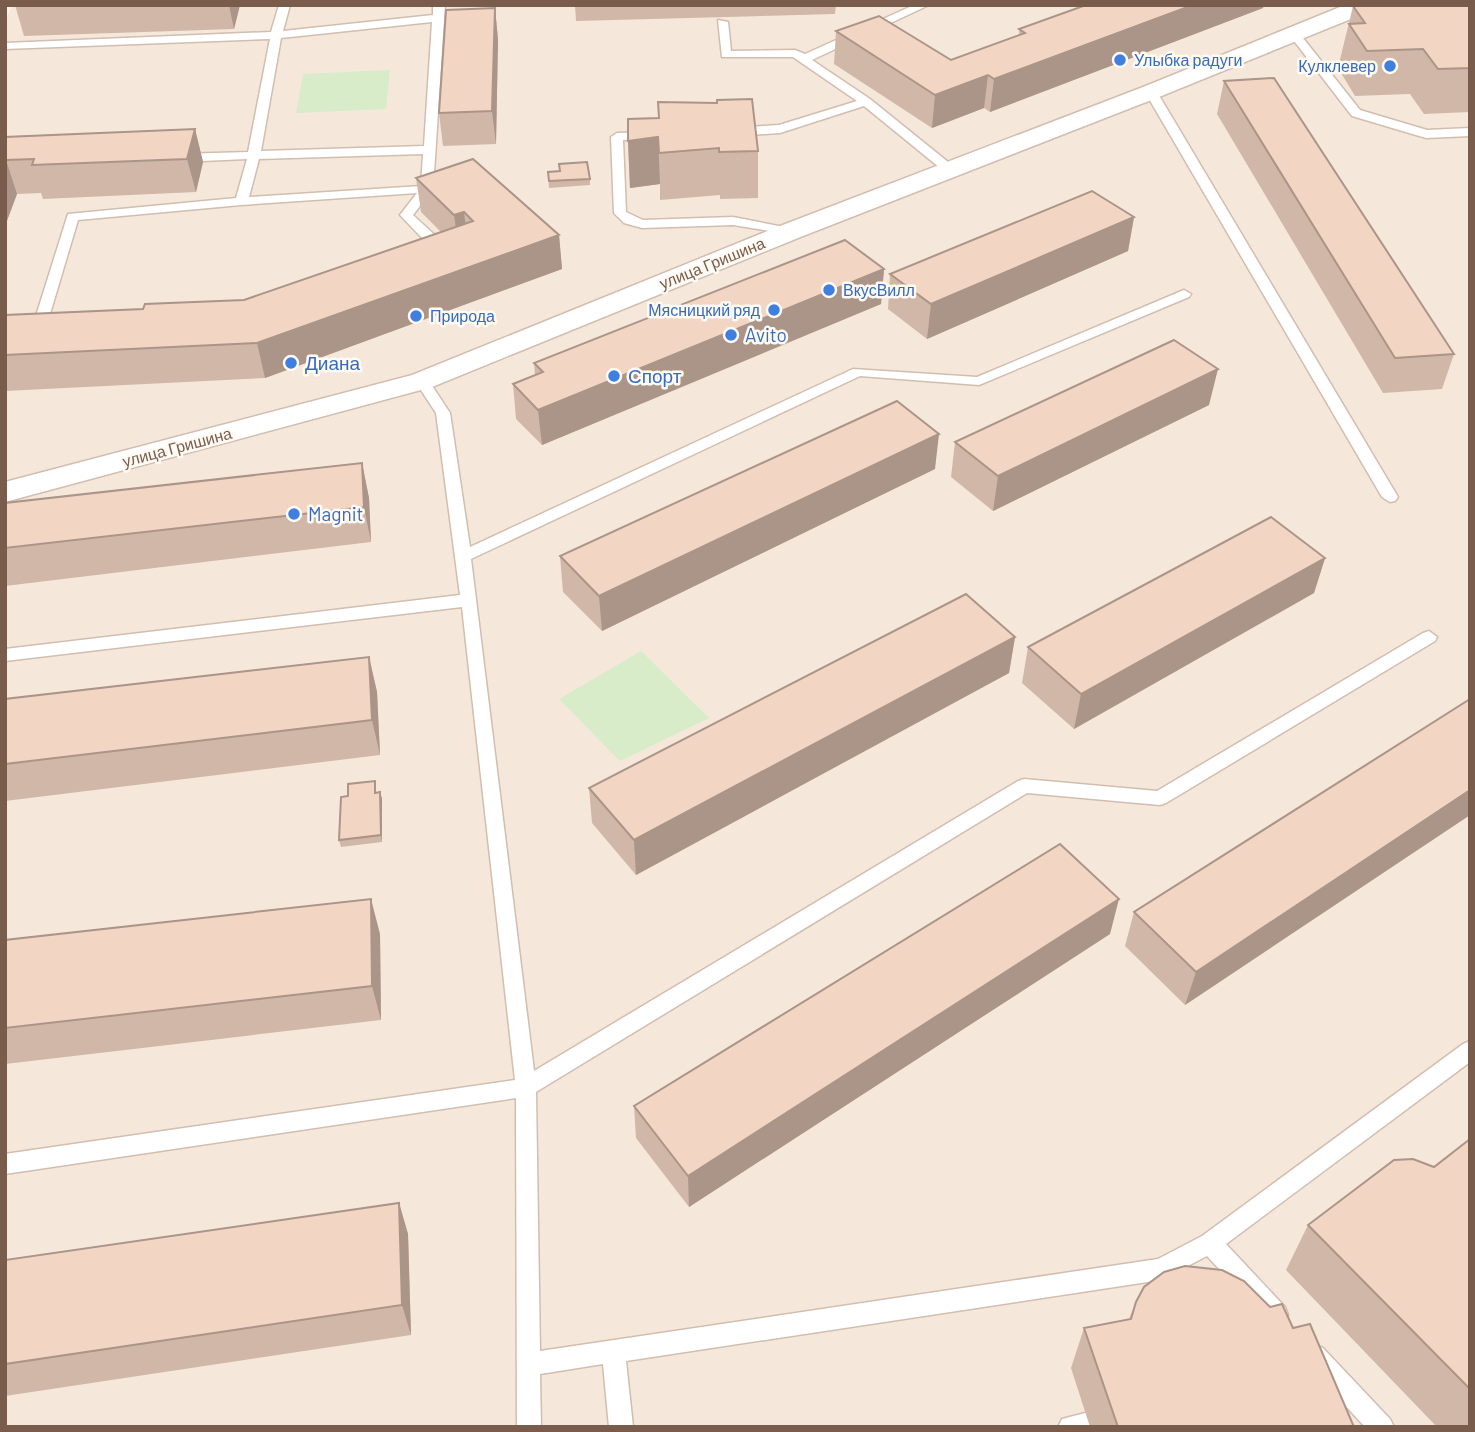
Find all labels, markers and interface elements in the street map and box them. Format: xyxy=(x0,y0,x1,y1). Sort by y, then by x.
place label: Улыбка радуги xyxy=(1134,50,1242,69)
marker: Улыбка радуги xyxy=(1112,52,1128,68)
place label: Кулклевер xyxy=(1298,56,1376,75)
marker: Кулклевер xyxy=(1382,58,1398,74)
street label: улица Гришина xyxy=(656,233,768,292)
place label: ВкусВилл xyxy=(843,280,915,299)
marker: ВкусВилл xyxy=(821,282,837,298)
place label: Мясницкий ряд xyxy=(648,300,761,319)
marker: Мясницкий ряд xyxy=(766,302,782,318)
place label: Природа xyxy=(430,306,495,325)
marker: Природа xyxy=(408,308,424,324)
place label: Avito xyxy=(745,323,787,346)
marker: Avito xyxy=(723,327,739,343)
place label: Диана xyxy=(305,351,361,374)
marker: Диана xyxy=(283,355,299,371)
place label: Спорт xyxy=(628,364,682,387)
marker: Спорт xyxy=(606,368,622,384)
street label: улица Гришина xyxy=(120,423,234,470)
place label: Magnit xyxy=(308,502,363,525)
marker: Magnit xyxy=(286,506,302,522)

